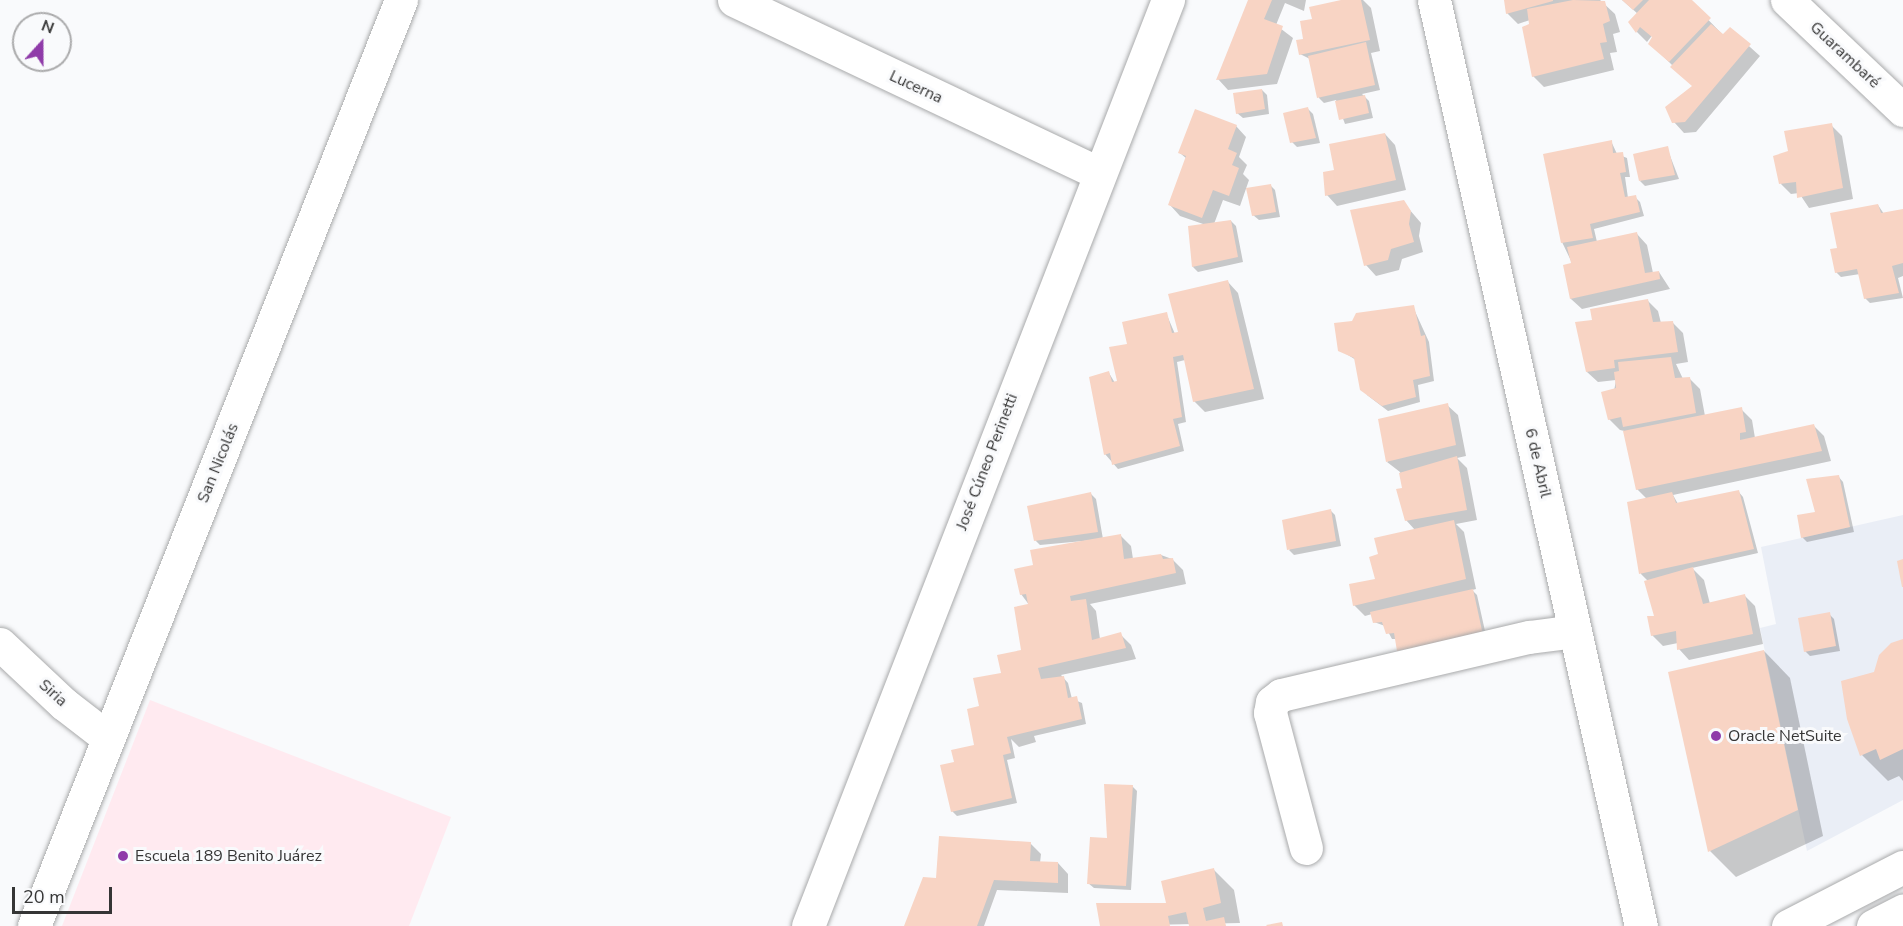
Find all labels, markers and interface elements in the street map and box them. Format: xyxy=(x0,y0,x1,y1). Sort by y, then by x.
north arrow xyxy=(12,12,72,72)
text: N xyxy=(38,15,57,39)
street label: Guarambaré xyxy=(1806,18,1884,92)
street label: Lucerna xyxy=(886,66,946,108)
street label: José Cúneo Perinetti xyxy=(952,391,1022,533)
street label: San Nicolás xyxy=(193,420,243,506)
street label: 6 de Abril xyxy=(1521,426,1555,500)
street label: Siria xyxy=(35,675,71,711)
place label: Oracle NetSuite xyxy=(1728,726,1842,746)
marker: Oracle NetSuite xyxy=(1709,729,1723,743)
place label: Escuela 189 Benito Juárez xyxy=(135,846,322,866)
marker: Escuela 189 Benito Juárez xyxy=(116,849,130,863)
scale bar xyxy=(15,875,116,913)
text: 20 m xyxy=(23,885,65,909)

